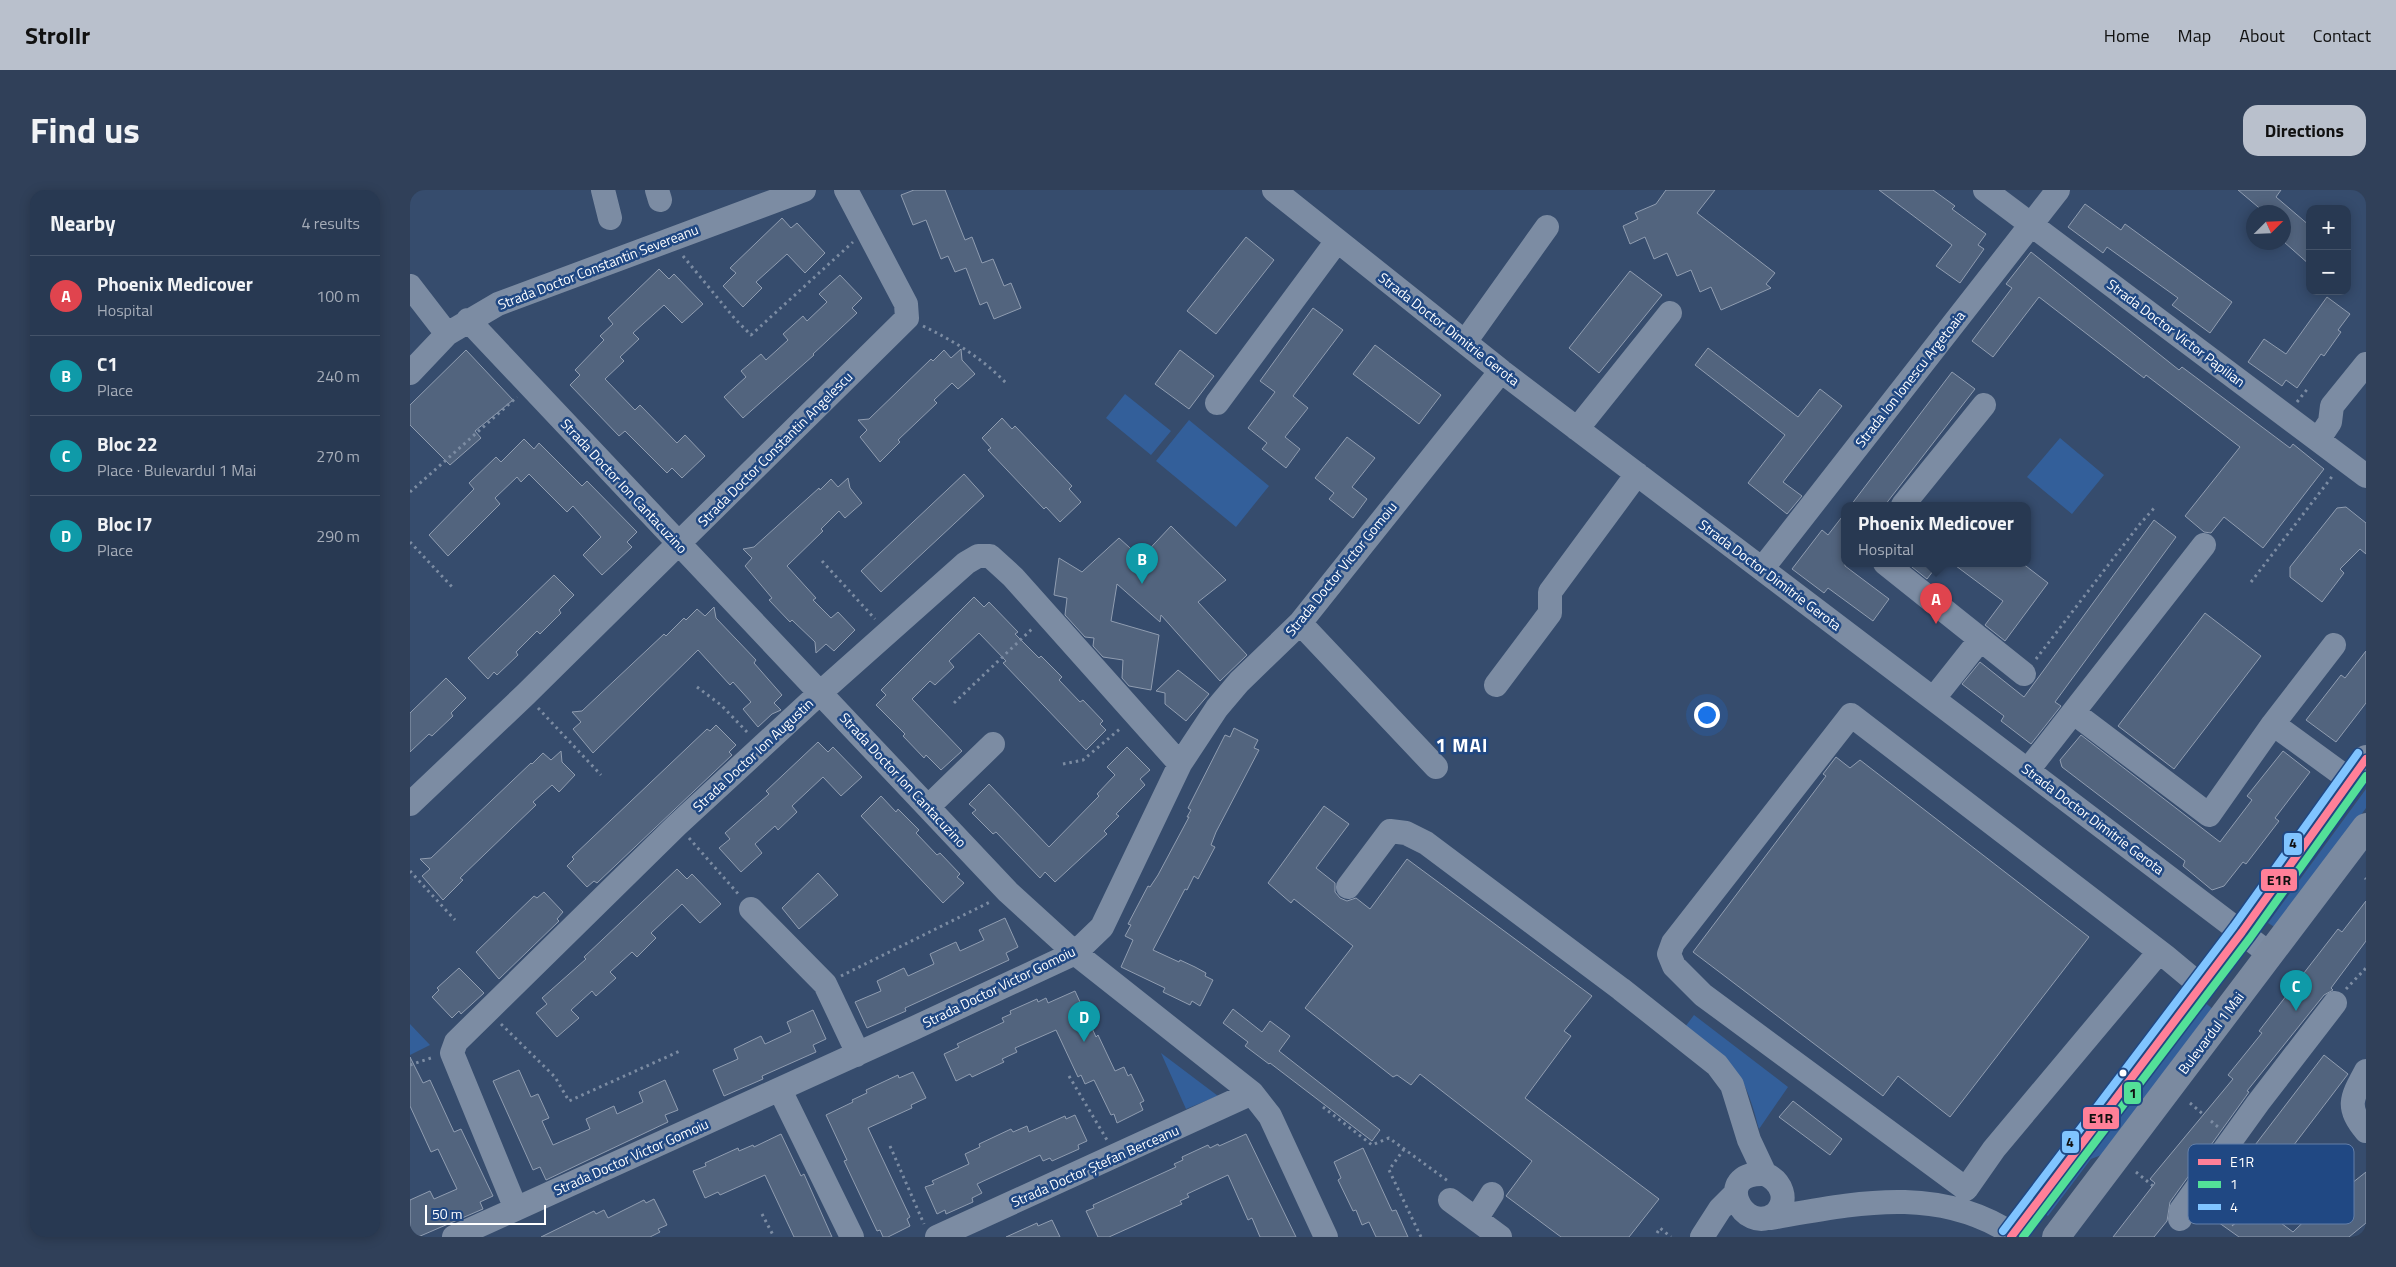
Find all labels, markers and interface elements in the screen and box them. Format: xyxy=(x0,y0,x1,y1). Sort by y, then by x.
text: Strollr xyxy=(25,17,90,53)
text: Home xyxy=(2104,22,2150,49)
text: Map xyxy=(2178,22,2211,49)
text: About xyxy=(2239,22,2285,49)
text: Contact xyxy=(2313,22,2371,49)
text: Find us xyxy=(30,103,140,157)
button: Directions xyxy=(2243,105,2366,156)
north arrow xyxy=(2246,205,2291,250)
map controls xyxy=(2306,205,2351,295)
button: + xyxy=(2306,205,2351,250)
text: Nearby xyxy=(50,207,115,239)
text: 4 results xyxy=(301,211,360,235)
street label: Strada Doctor Constantin Severeanu xyxy=(494,219,701,315)
button: − xyxy=(2306,250,2351,295)
street label: Strada Doctor Dimitrie Gerota xyxy=(1374,267,1524,390)
text: Phoenix Medicover xyxy=(97,269,253,298)
street label: Strada Doctor Victor Papilian xyxy=(2103,273,2250,392)
text: A xyxy=(61,284,71,308)
text: 100 m xyxy=(316,284,360,308)
text: Hospital xyxy=(97,298,153,322)
street label: Strada Ion Ionescu Argetoaia xyxy=(1850,306,1970,451)
text: C1 xyxy=(97,349,118,378)
text: B xyxy=(61,364,71,388)
text: 240 m xyxy=(316,364,360,388)
street label: Strada Doctor Constantin Angelescu xyxy=(692,366,857,531)
text: Place xyxy=(97,378,133,402)
street label: Strada Doctor Ion Cantacuzino xyxy=(556,413,693,558)
text: Bloc 22 xyxy=(97,429,158,458)
text: C xyxy=(62,444,70,468)
text: 270 m xyxy=(316,444,360,468)
text: Place · Bulevardul 1 Mai xyxy=(97,458,256,482)
street label: Strada Doctor Victor Gomoiu xyxy=(1280,497,1402,640)
popup xyxy=(1841,502,2031,567)
text: Phoenix Medicover xyxy=(1858,508,2014,537)
text: Bloc I7 xyxy=(97,509,153,538)
street label: Strada Doctor Dimitrie Gerota xyxy=(1695,514,1846,635)
text: D xyxy=(61,524,71,548)
text: 290 m xyxy=(316,524,360,548)
text: Hospital xyxy=(1858,537,1914,561)
text: Place xyxy=(97,538,133,562)
pin: B xyxy=(1126,543,1158,584)
pin: A xyxy=(1920,583,1952,624)
street label: Strada Doctor Ion Augustin xyxy=(688,693,818,816)
your location xyxy=(1694,702,1720,728)
street label: Strada Doctor Ion Cantacuzino xyxy=(835,707,972,852)
district label: 1 MAI xyxy=(1436,730,1489,759)
street label: Strada Doctor Dimitrie Gerota xyxy=(2018,758,2169,879)
line badge: 4 xyxy=(2283,832,2303,856)
text: 4 xyxy=(2289,832,2297,853)
line badge: E1R xyxy=(2260,868,2298,892)
text: E1R xyxy=(2267,869,2291,890)
street label: Strada Doctor Victor Gomoiu xyxy=(919,940,1079,1033)
pin: C xyxy=(2280,970,2312,1011)
street label: Bulevardul 1 Mai xyxy=(2173,987,2249,1078)
pin: D xyxy=(1068,1001,1100,1042)
unlabelled marker xyxy=(2118,1068,2128,1078)
line badge: 1 xyxy=(2123,1081,2142,1105)
text: 1 xyxy=(2129,1082,2137,1103)
line badge: E1R xyxy=(2082,1106,2120,1130)
text: E1R xyxy=(2089,1107,2113,1128)
street label: Strada Doctor Victor Gomoiu xyxy=(550,1113,712,1200)
street label: Strada Doctor Ștefan Berceanu xyxy=(1008,1119,1182,1212)
line badge: 4 xyxy=(2061,1130,2080,1154)
text: 4 xyxy=(2066,1131,2074,1152)
legend xyxy=(2188,1144,2354,1224)
text: E1R xyxy=(2230,1151,2254,1172)
text: 1 xyxy=(2230,1173,2238,1194)
text: 4 xyxy=(2230,1196,2238,1217)
scale bar xyxy=(425,1202,546,1225)
text: 50 m xyxy=(432,1203,462,1224)

